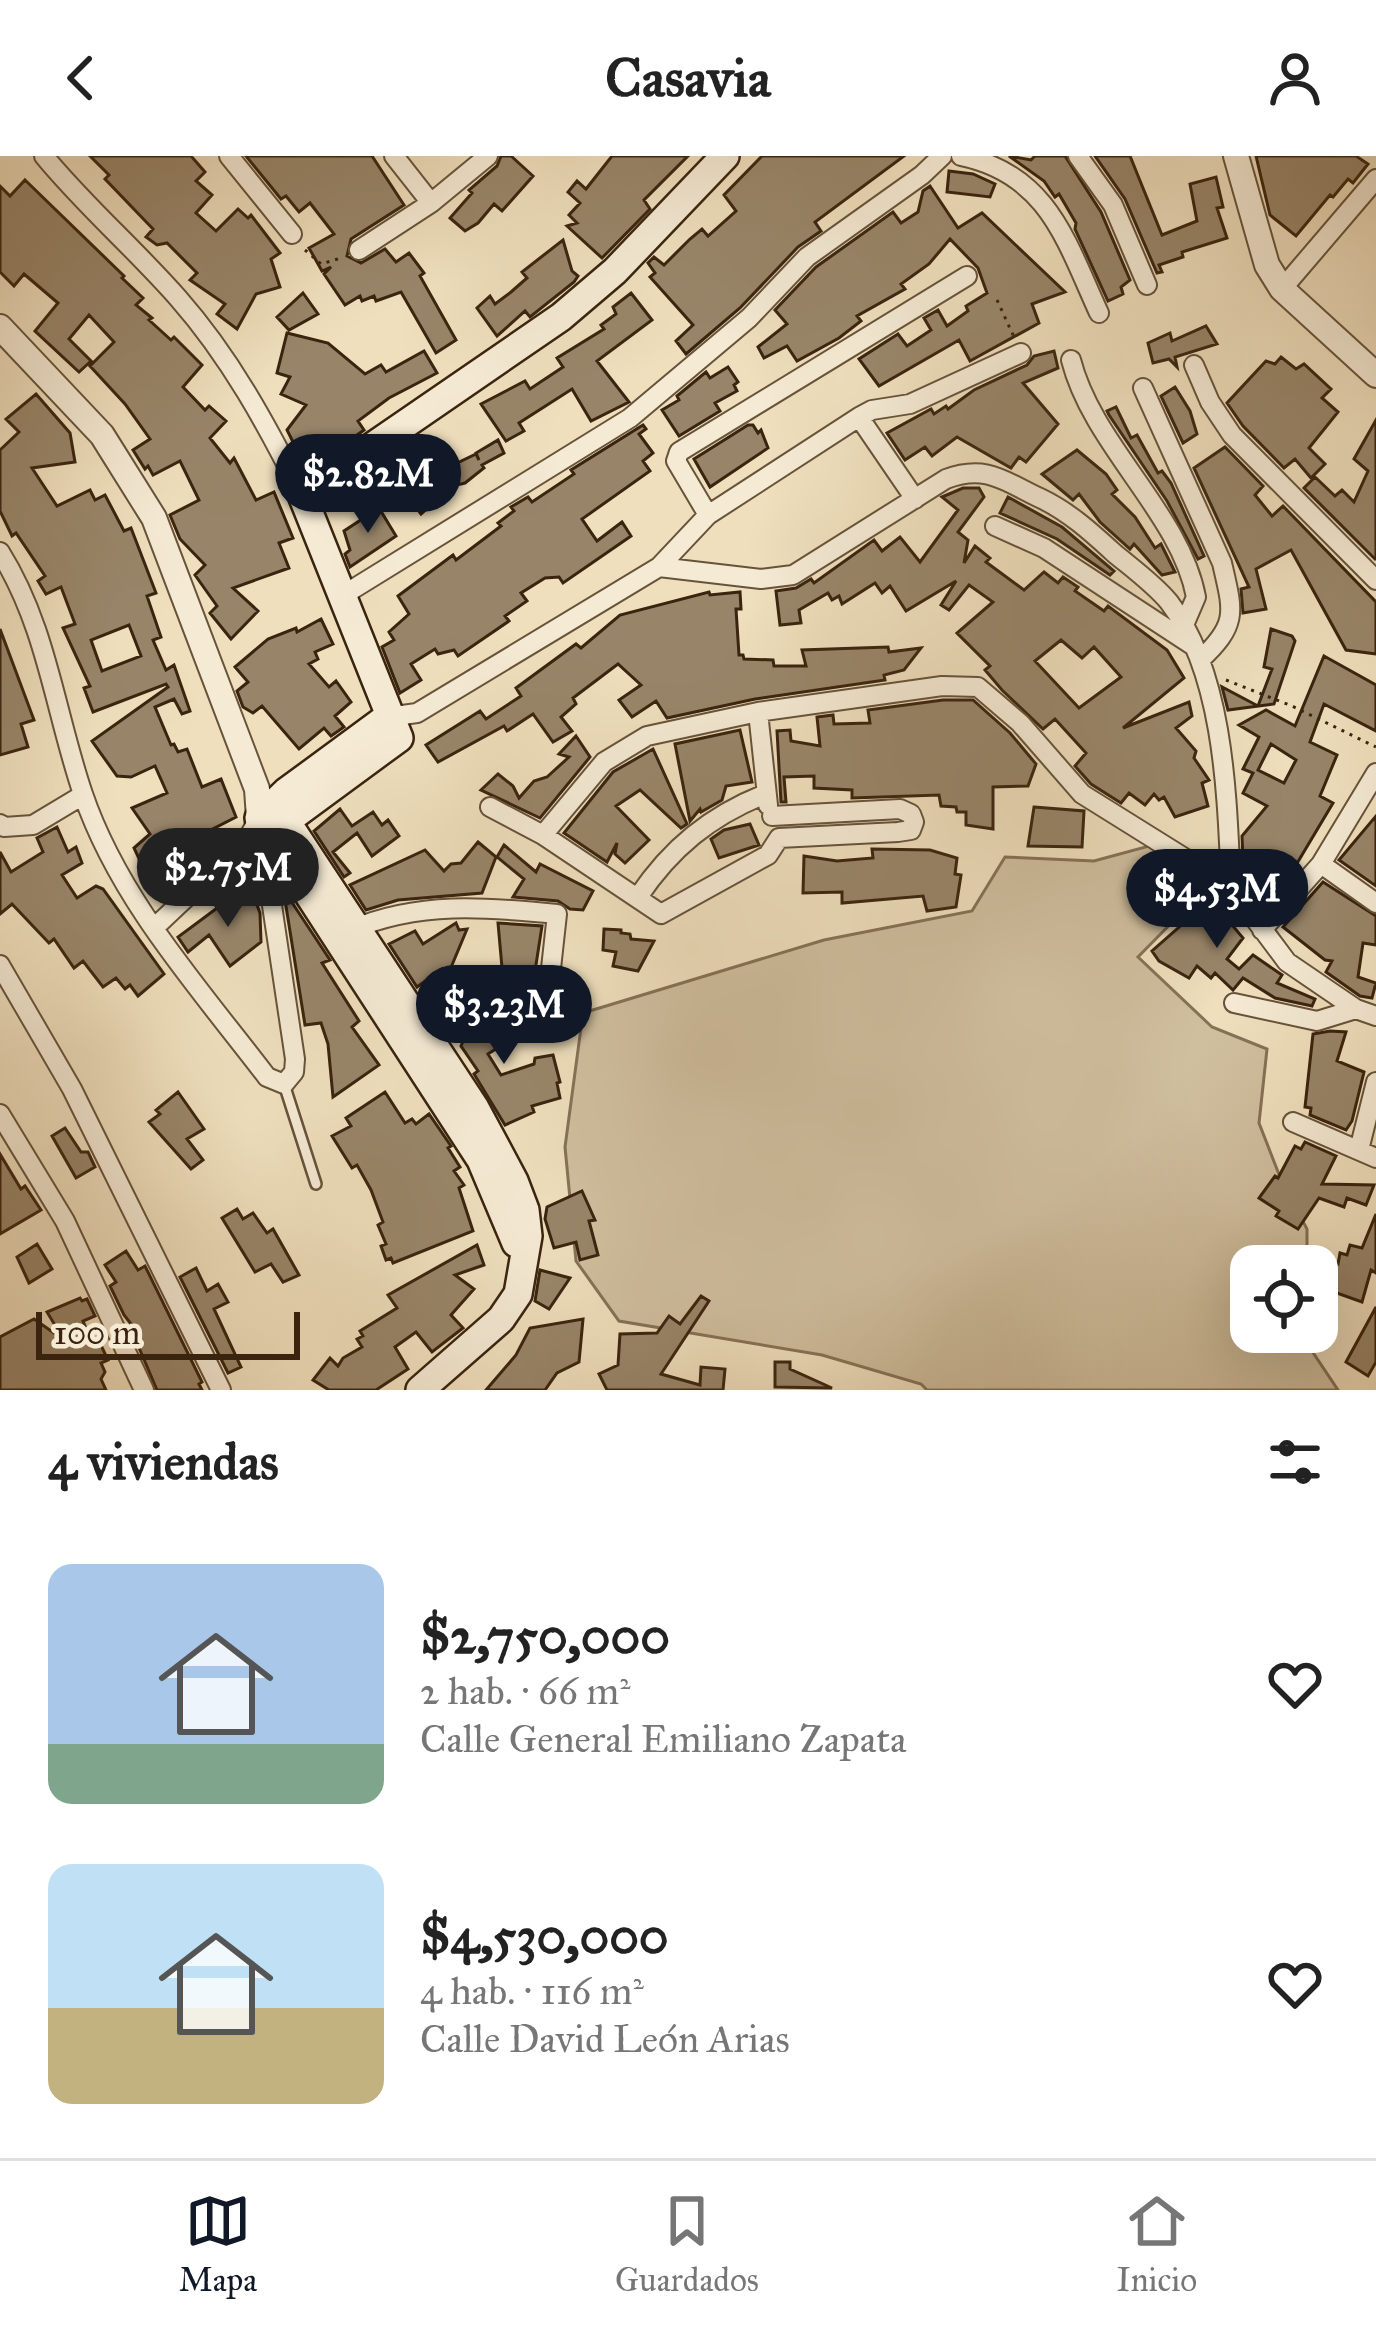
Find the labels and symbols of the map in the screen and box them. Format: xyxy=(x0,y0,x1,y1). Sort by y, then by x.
pin: $2.82M xyxy=(270,434,466,536)
pin: $2.75M xyxy=(130,828,326,930)
pin: $4.53M xyxy=(1119,849,1315,951)
pin: $3.23M xyxy=(406,965,602,1067)
scale bar xyxy=(36,1306,300,1359)

